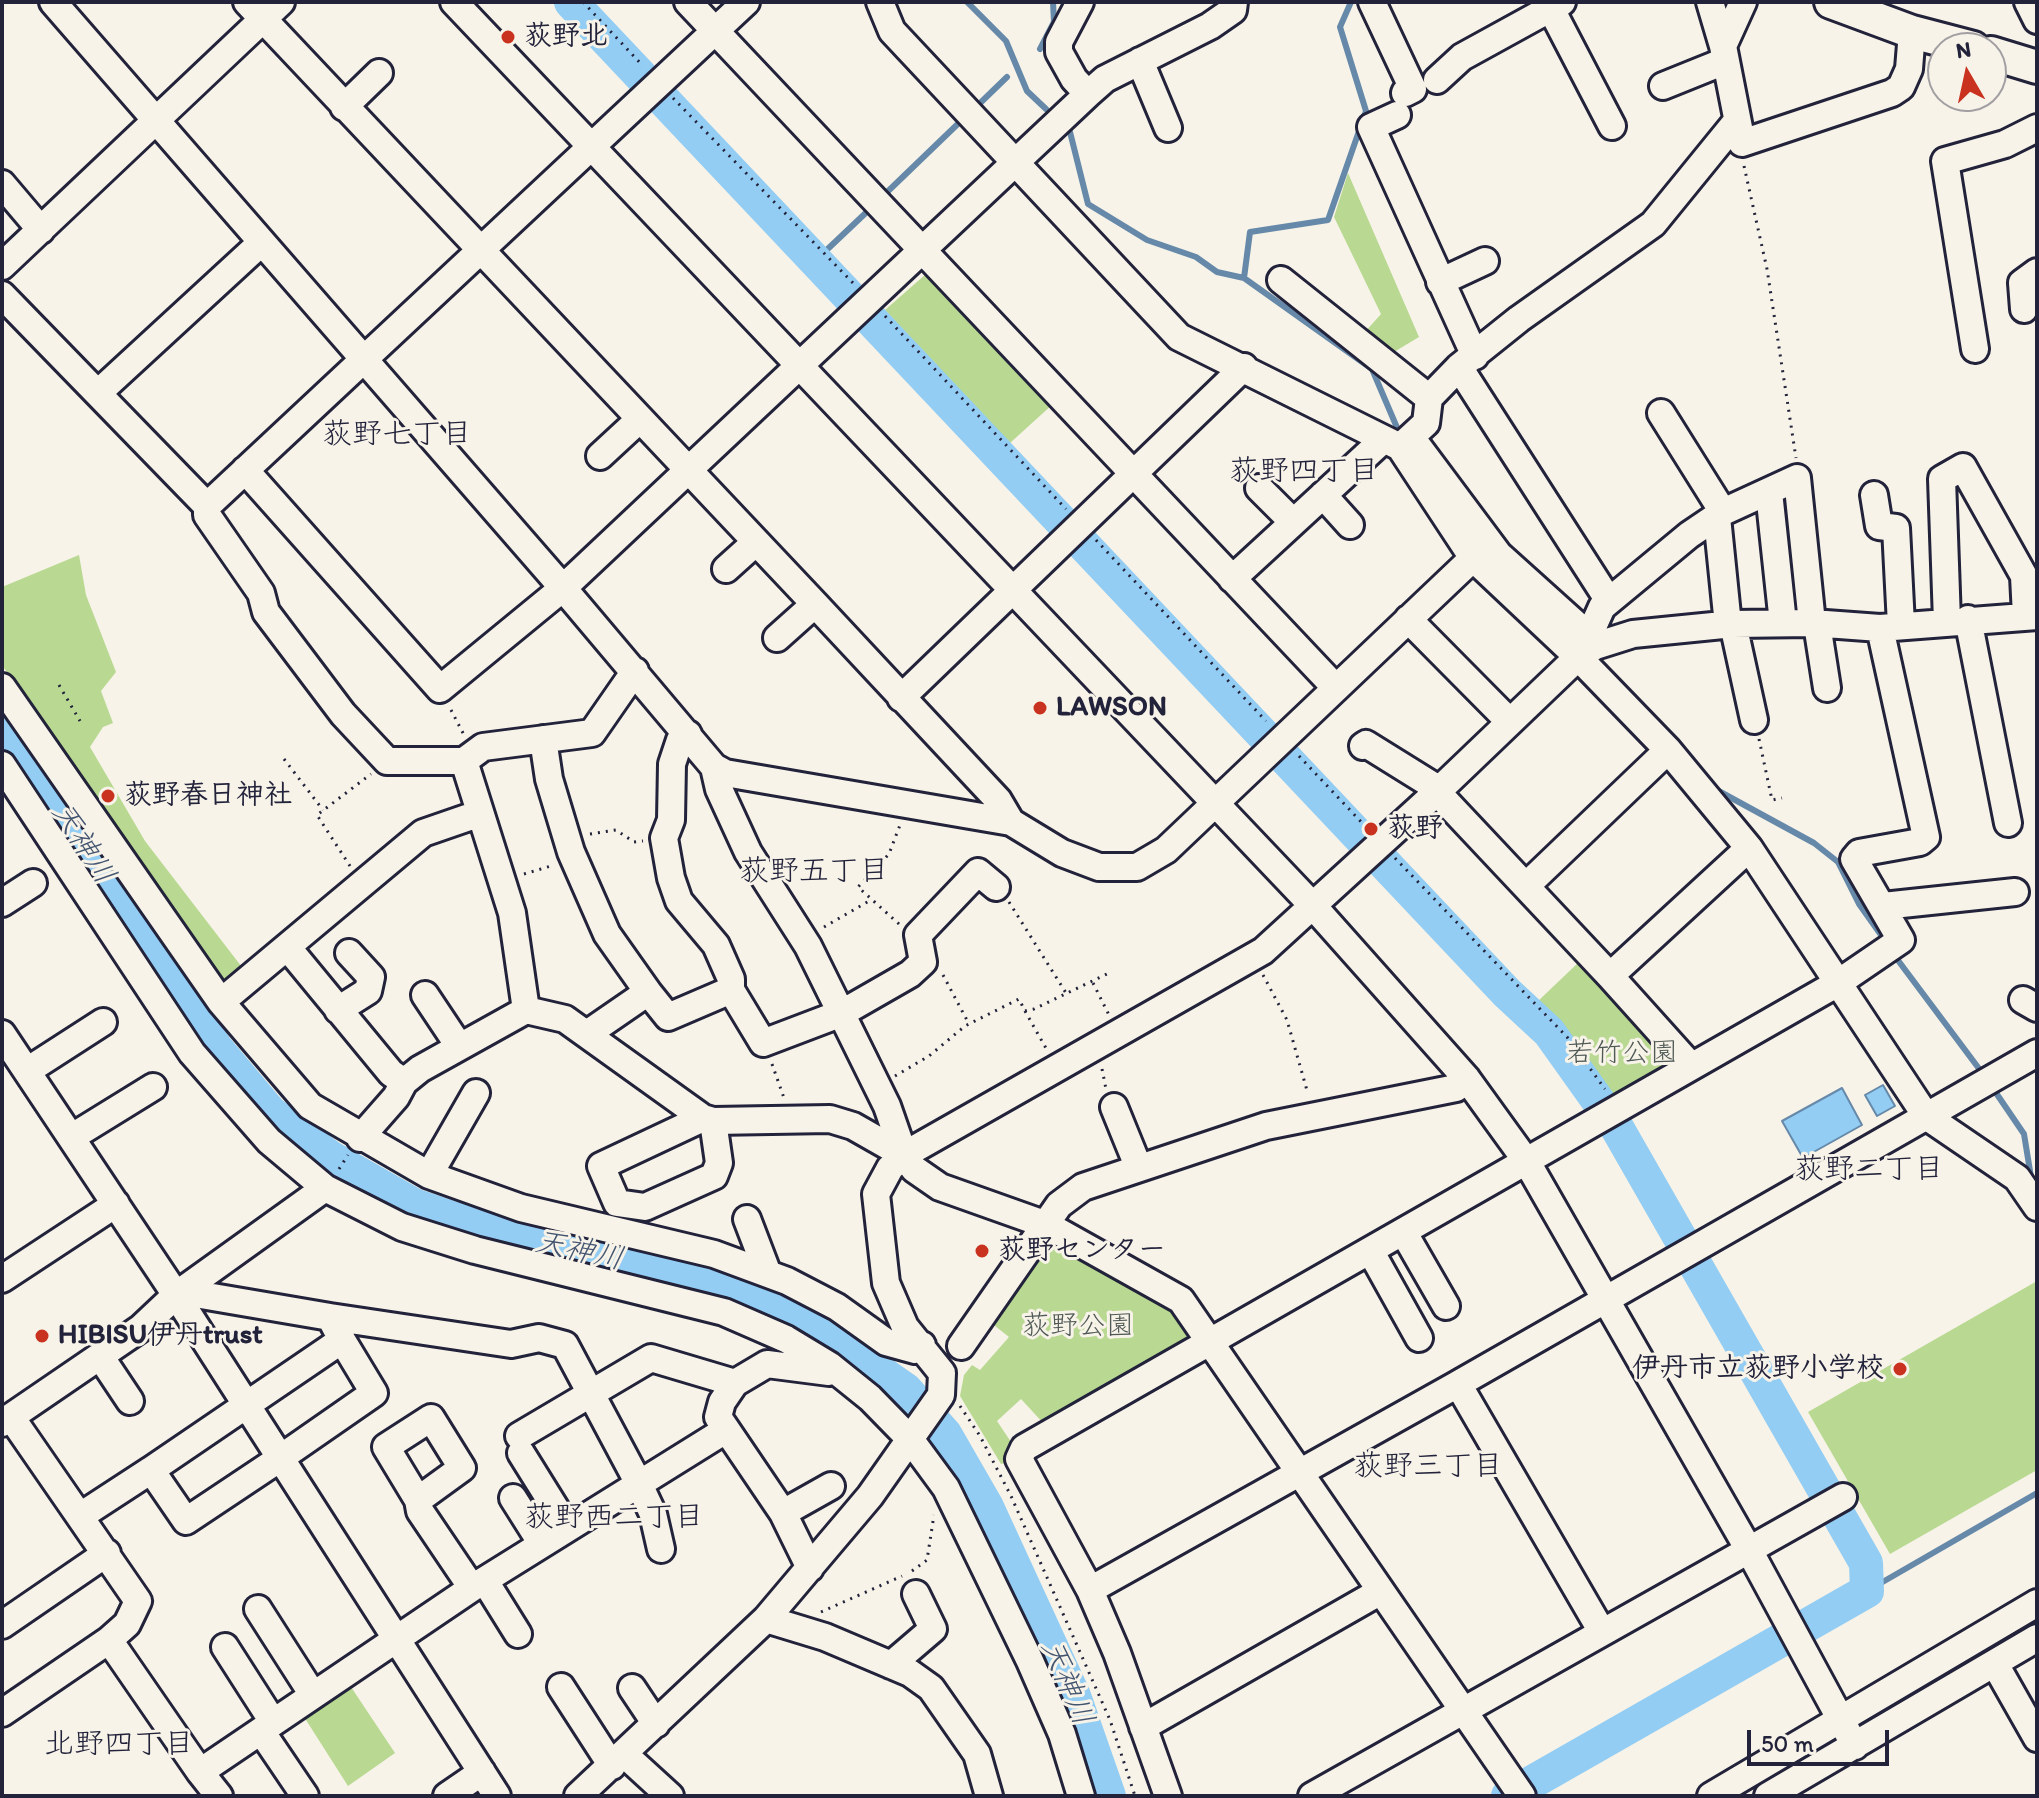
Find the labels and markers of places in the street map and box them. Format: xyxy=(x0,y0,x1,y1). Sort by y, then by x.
place label: 荻野北 xyxy=(524,20,608,54)
marker: 荻野北 xyxy=(499,28,517,46)
place label: LAWSON xyxy=(1056,691,1167,725)
marker: LAWSON xyxy=(1031,699,1049,717)
place label: 荻野春日神社 xyxy=(124,779,292,813)
marker: 荻野春日神社 xyxy=(99,787,117,805)
place label: 荻野 xyxy=(1387,812,1443,846)
marker: 荻野 xyxy=(1362,820,1380,838)
place label: 荻野センター xyxy=(998,1234,1166,1268)
marker: 荻野センター xyxy=(973,1242,991,1260)
place label: HIBISU伊丹trust xyxy=(58,1319,263,1353)
marker: HIBISU伊丹trust xyxy=(33,1327,51,1345)
place label: 伊丹市立荻野小学校 xyxy=(1632,1352,1884,1386)
marker: 伊丹市立荻野小学校 xyxy=(1891,1360,1909,1378)

